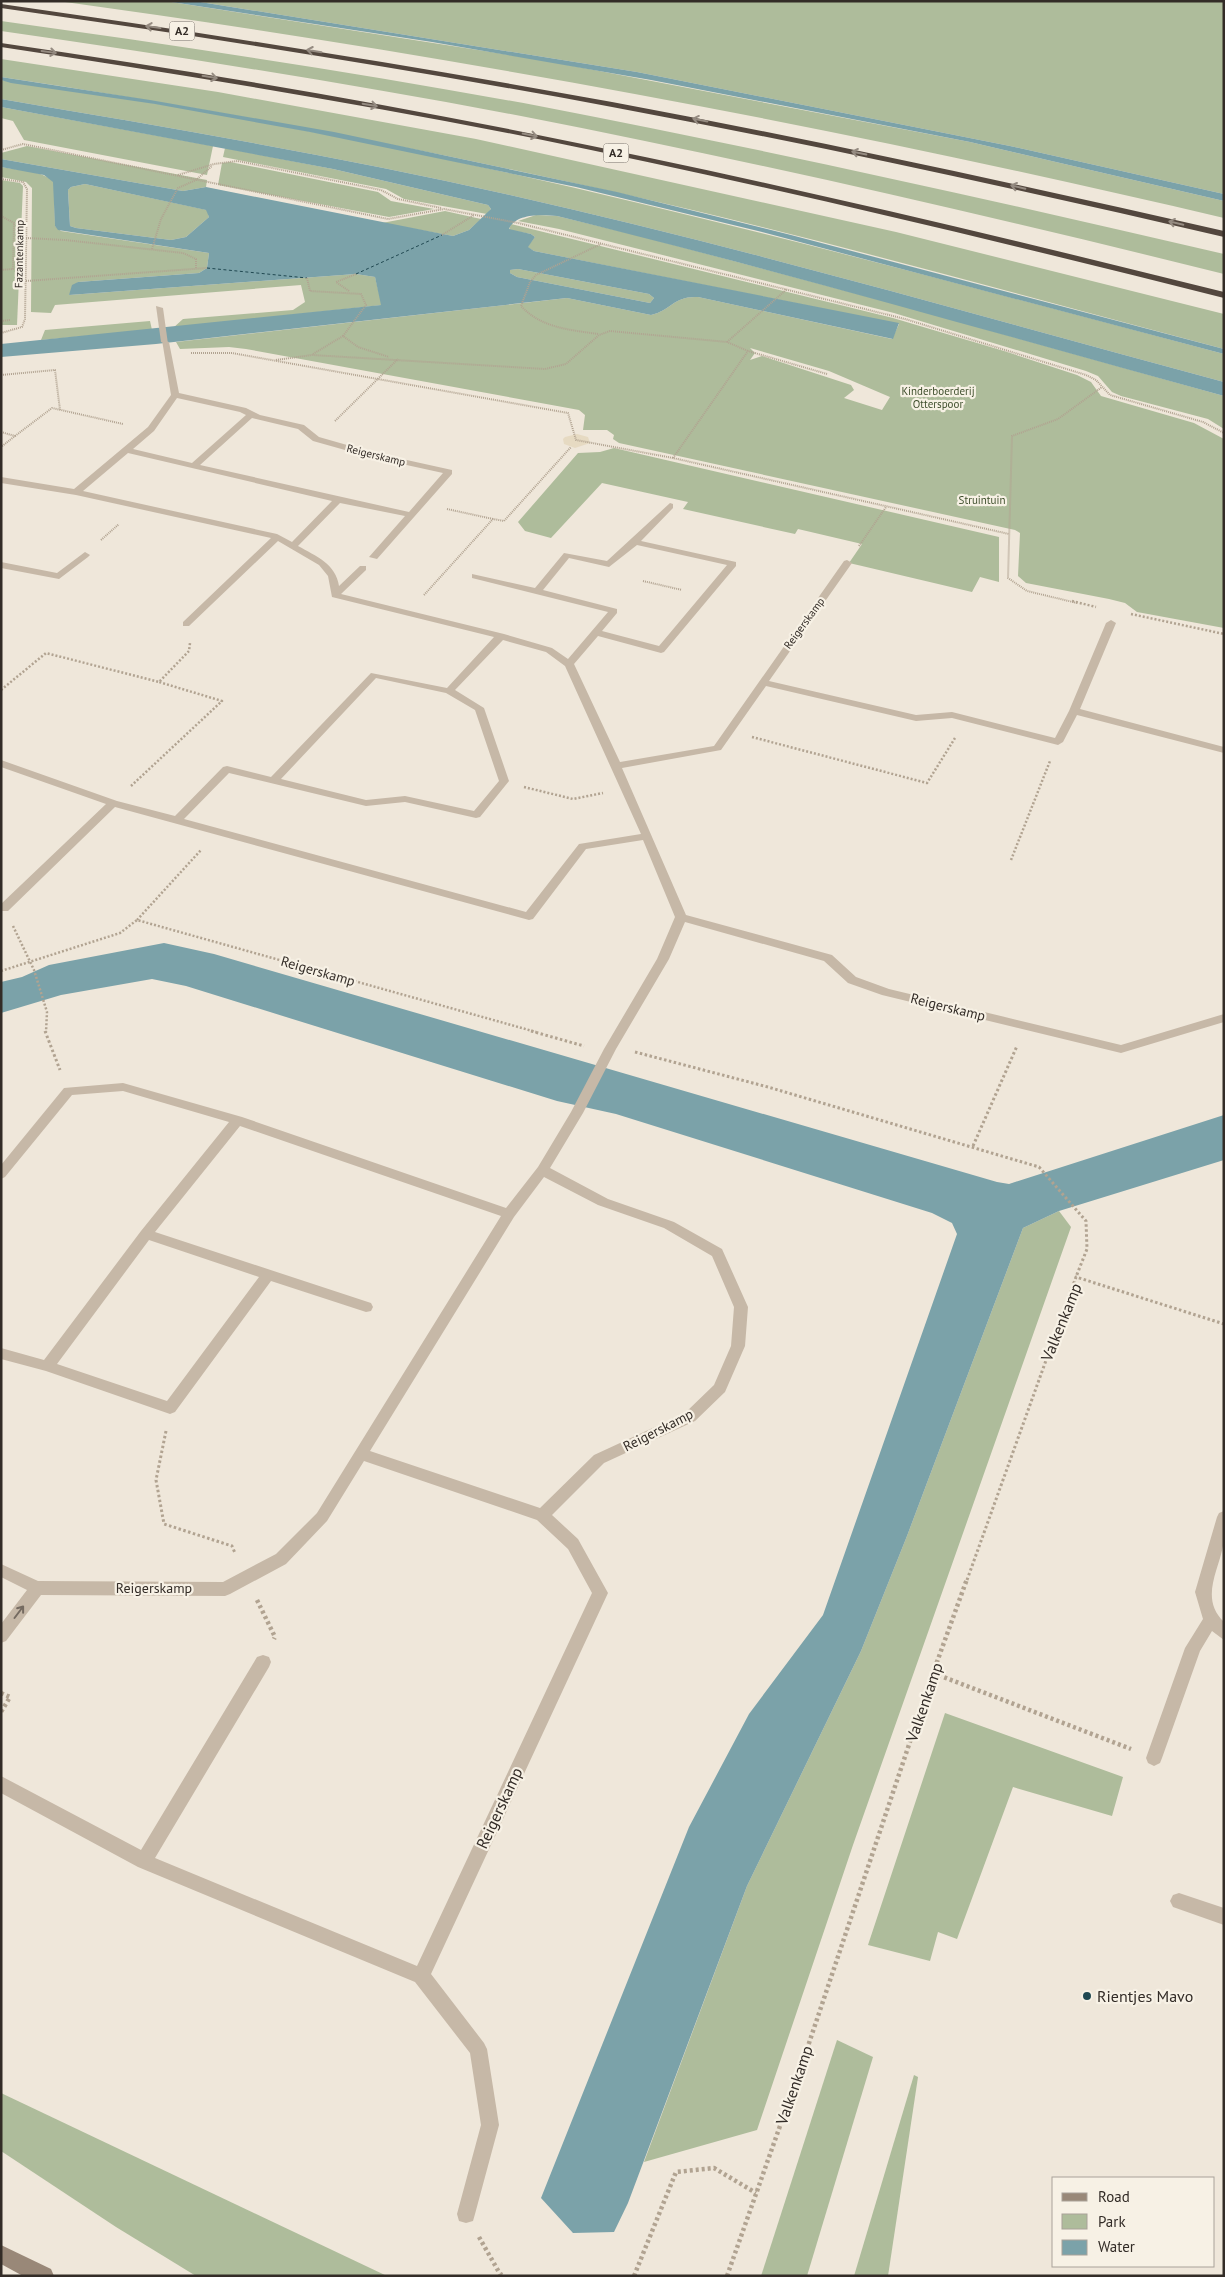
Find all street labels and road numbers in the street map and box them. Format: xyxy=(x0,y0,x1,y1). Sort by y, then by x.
road number: A2 xyxy=(170,22,194,40)
road number: A2 xyxy=(604,144,628,162)
street label: Fazantenkamp xyxy=(11,220,27,288)
street label: Reigerskamp xyxy=(345,441,407,469)
street label: Reigerskamp xyxy=(781,595,827,651)
street label: Reigerskamp xyxy=(279,952,357,990)
street label: Reigerskamp xyxy=(909,989,987,1025)
street label: Valkenkamp xyxy=(1036,1280,1086,1365)
street label: Reigerskamp xyxy=(620,1405,696,1455)
street label: Reigerskamp xyxy=(116,1579,192,1597)
street label: Valkenkamp xyxy=(901,1660,947,1745)
street label: Reigerskamp xyxy=(471,1764,527,1852)
street label: Valkenkamp xyxy=(771,2043,817,2128)

